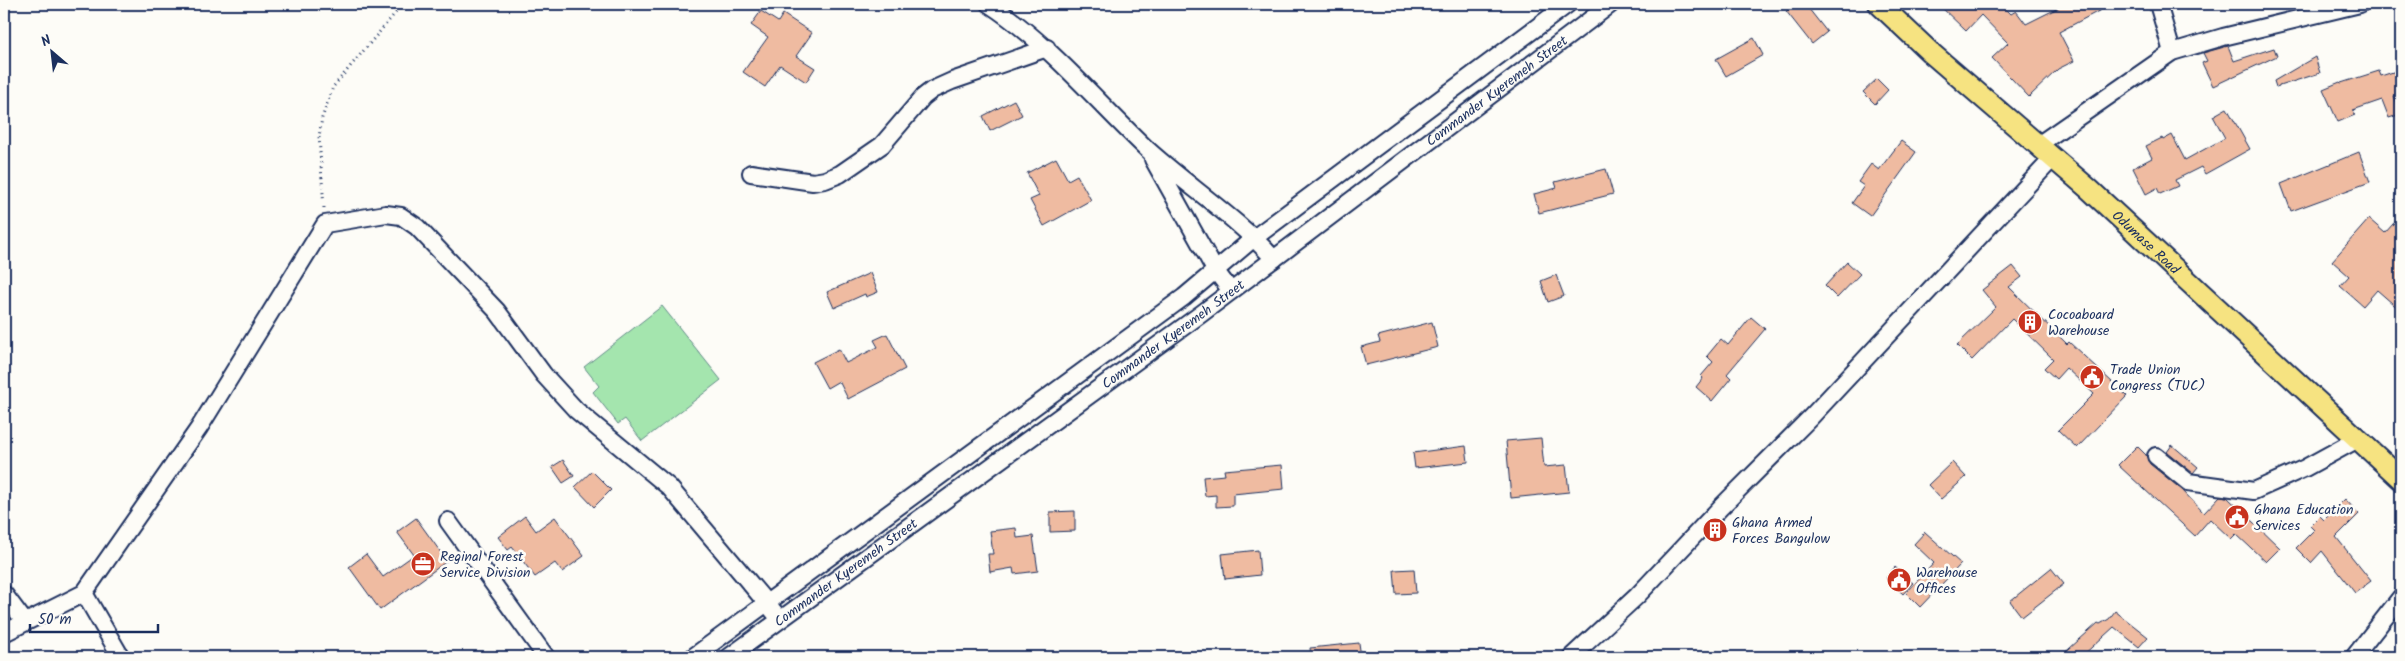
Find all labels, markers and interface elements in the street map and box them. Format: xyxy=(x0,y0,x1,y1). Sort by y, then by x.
north arrow xyxy=(28,28,78,78)
text: N xyxy=(37,30,56,53)
street label: Commander Kyeremeh Street xyxy=(1422,30,1573,152)
street label: Odumase Road xyxy=(2106,206,2185,281)
street label: Commander Kyeremeh Street xyxy=(1097,274,1250,395)
place label: Cocoaboard Warehouse xyxy=(2048,304,2115,342)
building icon: Cocoaboard Warehouse xyxy=(2017,309,2043,335)
place label: Trade Union Congress (TUC) xyxy=(2110,359,2205,397)
public building icon: Trade Union Congress (TUC) xyxy=(2079,364,2105,390)
place label: Ghana Education Services xyxy=(2254,499,2354,537)
public building icon: Ghana Education Services xyxy=(2224,504,2250,530)
place label: Ghana Armed Forces Bangulow xyxy=(1732,512,1831,550)
street label: Commander Kyeremeh Street xyxy=(770,513,923,633)
building icon: Ghana Armed Forces Bangulow xyxy=(1702,517,1728,543)
place label: Reginal Forest Service Division xyxy=(440,546,530,584)
office icon: Reginal Forest Service Division xyxy=(410,551,436,577)
place label: Warehouse Offices xyxy=(1916,562,1978,600)
public building icon: Warehouse Offices xyxy=(1886,567,1912,593)
scale bar xyxy=(30,601,158,633)
text: 50 m xyxy=(38,608,72,632)

